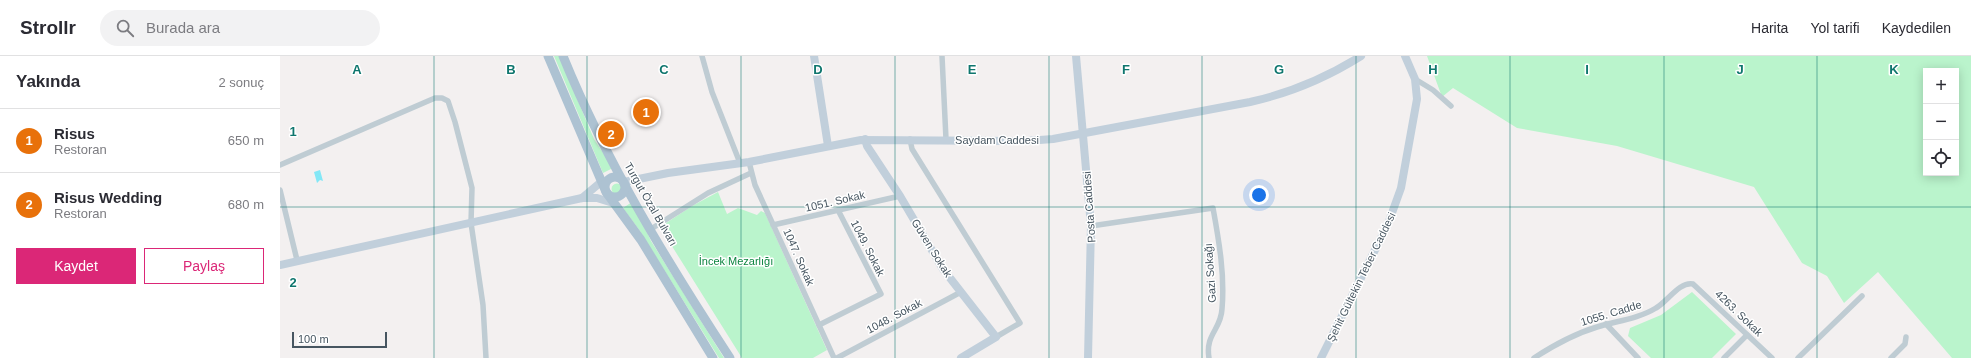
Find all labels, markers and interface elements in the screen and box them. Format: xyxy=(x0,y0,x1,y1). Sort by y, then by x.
search box xyxy=(100,10,380,46)
text: Strollr xyxy=(20,17,76,38)
icon: search xyxy=(114,17,136,39)
text: Burada ara xyxy=(146,19,220,36)
text: Harita xyxy=(1751,20,1788,36)
text: Yol tarifi xyxy=(1810,20,1860,36)
text: Kaydedilen xyxy=(1882,20,1951,36)
text: A xyxy=(352,62,362,77)
text: B xyxy=(506,62,516,77)
text: C xyxy=(659,62,669,77)
text: D xyxy=(813,62,823,77)
text: E xyxy=(968,62,977,77)
text: F xyxy=(1122,62,1130,77)
text: G xyxy=(1274,62,1284,77)
text: H xyxy=(1428,62,1438,77)
text: I xyxy=(1585,62,1589,77)
text: J xyxy=(1736,62,1744,77)
text: K xyxy=(1889,62,1899,77)
map controls xyxy=(1923,68,1959,176)
button: + xyxy=(1923,68,1959,104)
text: Yakında xyxy=(16,72,80,91)
text: 2 sonuç xyxy=(218,75,264,90)
pin: 1 xyxy=(633,97,659,127)
button: − xyxy=(1923,104,1959,140)
pin: 2 xyxy=(598,119,624,149)
text: 1 xyxy=(289,124,297,139)
text: Risus xyxy=(54,125,95,142)
text: 1 xyxy=(25,133,33,148)
text: 650 m xyxy=(228,133,264,148)
street label: Saydam Caddesi xyxy=(955,134,1039,146)
button: locate xyxy=(1923,140,1959,176)
text: Restoran xyxy=(54,142,107,157)
street label: Turgut Özal Bulvarı xyxy=(622,160,680,248)
street label: Posta Caddesi xyxy=(1081,171,1097,243)
your location xyxy=(1249,185,1269,205)
street label: 1051. Sokak xyxy=(804,188,867,214)
text: Risus Wedding xyxy=(54,189,162,206)
text: 2 xyxy=(25,197,33,212)
text: 680 m xyxy=(228,197,264,212)
text: Restoran xyxy=(54,206,107,221)
street label: Şehit Gültekin Teber Caddesi xyxy=(1324,210,1398,344)
street label: Güven Sokak xyxy=(909,217,955,280)
street label: 1049. Sokak xyxy=(849,218,887,278)
street label: 1047. Sokak xyxy=(781,227,817,288)
street label: Gazi Sokağı xyxy=(1202,243,1218,303)
button: Kaydet xyxy=(16,248,136,284)
button: Paylaş xyxy=(144,248,264,284)
park label: İncek Mezarlığı xyxy=(699,255,773,267)
text: 2 xyxy=(289,275,297,290)
street label: 4263. Sokak xyxy=(1713,287,1766,339)
street label: 1048. Sokak xyxy=(864,296,924,336)
street label: 1055. Cadde xyxy=(1579,298,1643,328)
scale bar xyxy=(292,330,387,349)
text: 100 m xyxy=(298,333,329,345)

